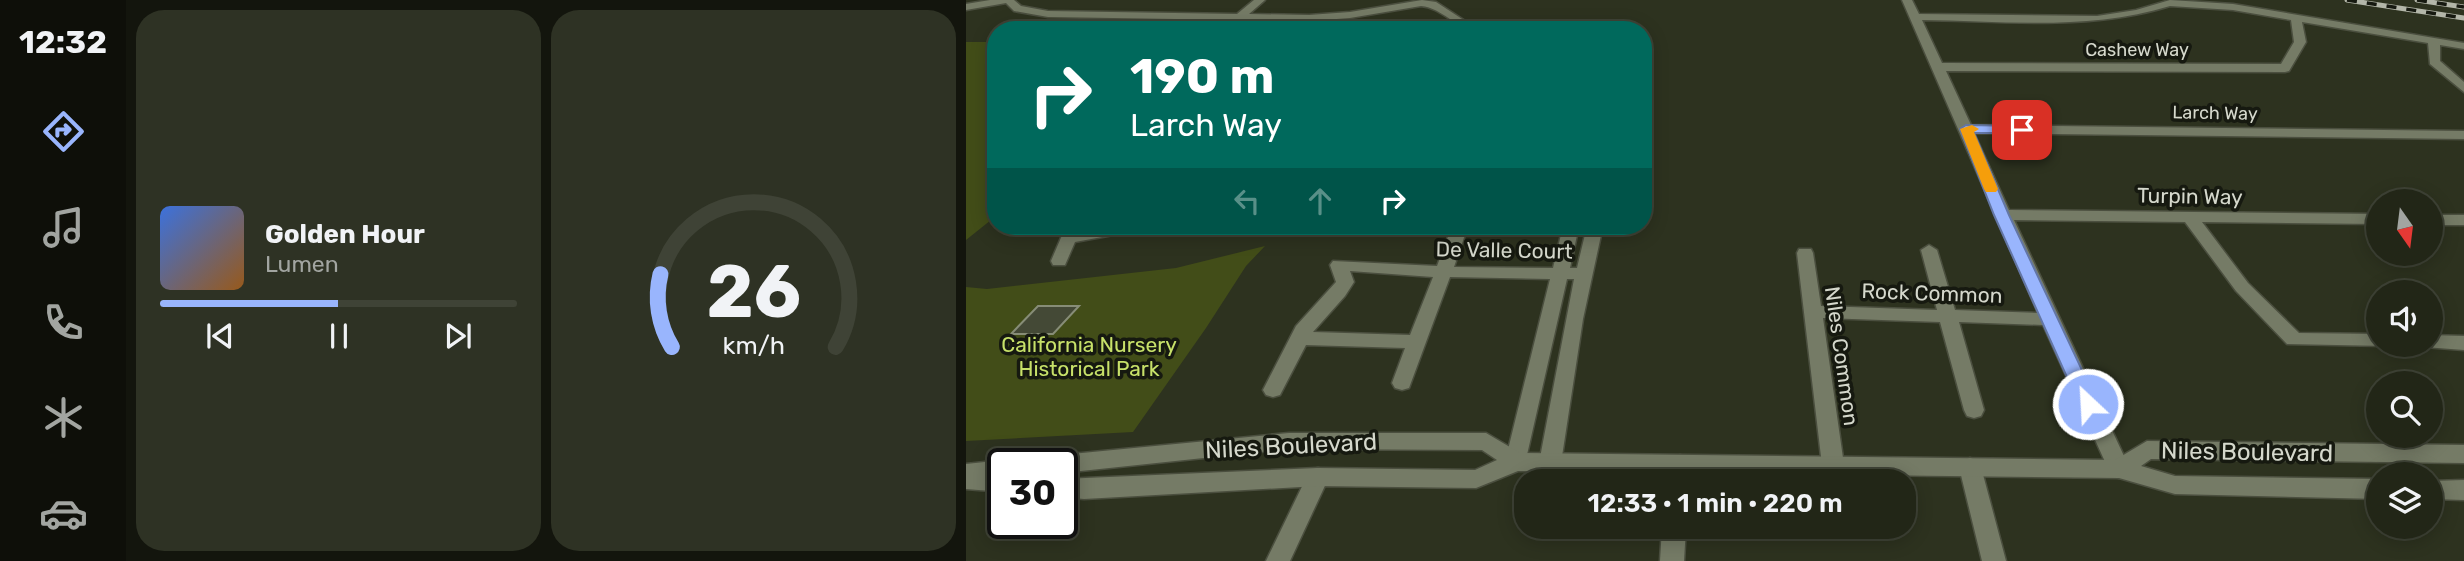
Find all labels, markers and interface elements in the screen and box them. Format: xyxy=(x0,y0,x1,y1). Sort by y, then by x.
text: 12:32 xyxy=(19,23,107,61)
street label: Cashew Way xyxy=(2085,39,2189,61)
text: 190 m xyxy=(1130,47,1274,105)
icon: right xyxy=(1015,49,1106,140)
pin xyxy=(1992,100,2052,160)
street label: Larch Way xyxy=(2172,101,2258,125)
text: Larch Way xyxy=(1130,106,1282,144)
icon: directions xyxy=(39,107,88,156)
icon: arrive xyxy=(2003,111,2041,149)
icon: left xyxy=(1228,182,1266,220)
icon: ahead xyxy=(1301,182,1339,220)
icon: right xyxy=(1374,182,1412,220)
street label: Turpin Way xyxy=(2137,183,2243,209)
north arrow xyxy=(2366,189,2443,266)
map controls xyxy=(2366,189,2443,539)
icon: music xyxy=(39,203,88,252)
text: Golden Hour xyxy=(265,219,425,250)
street label: De Valle Court xyxy=(1435,236,1573,264)
text: 26 xyxy=(706,249,801,335)
text: Lumen xyxy=(265,250,339,278)
street label: Rock Common xyxy=(1861,278,2003,308)
button: sound xyxy=(2366,280,2443,357)
street label: Niles Common xyxy=(1820,285,1864,427)
icon: phone xyxy=(39,298,88,347)
icon: previous xyxy=(201,317,239,355)
icon: pause xyxy=(320,317,358,355)
icon: next xyxy=(439,317,477,355)
text: km/h xyxy=(722,330,785,359)
park label: California Nursery Historical Park xyxy=(1001,332,1177,381)
position arrow xyxy=(2051,367,2125,441)
button: search xyxy=(2366,371,2443,448)
icon: climate xyxy=(39,393,88,442)
street label: Niles Boulevard xyxy=(1204,428,1378,464)
street label: Niles Boulevard xyxy=(2161,436,2333,468)
speed limit sign: 30 xyxy=(987,448,1078,539)
button: layers xyxy=(2366,462,2443,539)
text: 12:33 · 1 min · 220 m xyxy=(1587,488,1843,519)
icon: car xyxy=(39,489,88,538)

